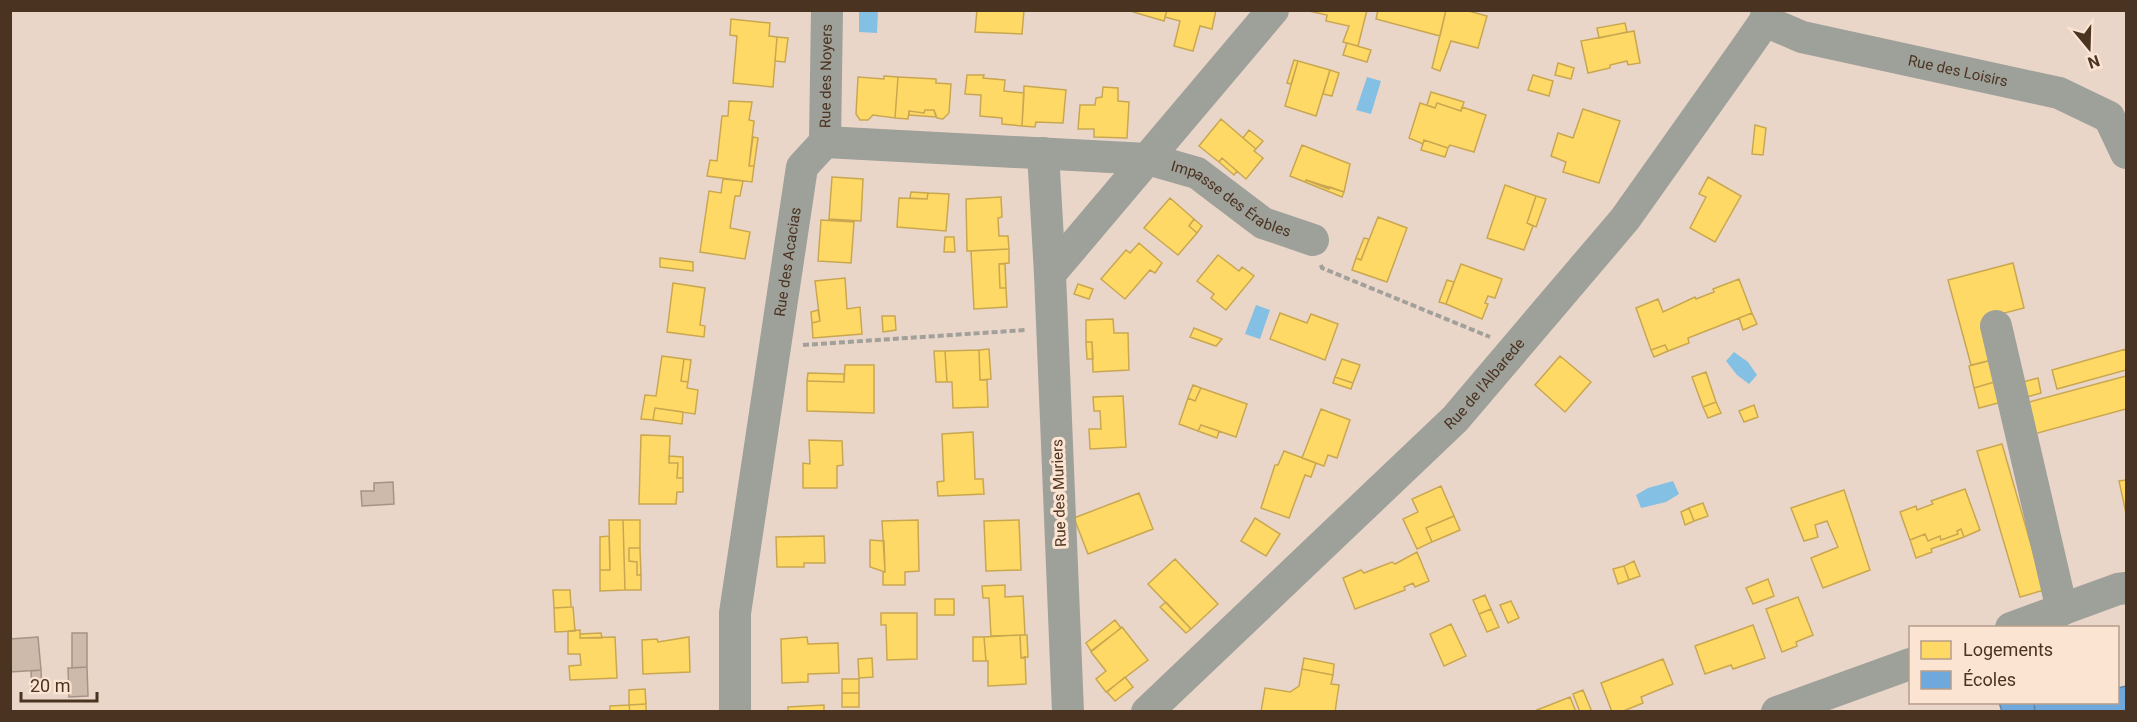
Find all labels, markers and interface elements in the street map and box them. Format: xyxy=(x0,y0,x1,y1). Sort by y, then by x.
north arrow xyxy=(2059,18,2119,78)
street label: Rue des Noyers xyxy=(816,24,836,128)
street label: Rue des Loisirs xyxy=(1906,51,2010,91)
text: N xyxy=(2085,51,2102,73)
street label: Impasse des Érables xyxy=(1169,157,1293,241)
street label: Rue des Acacias xyxy=(771,206,805,318)
street label: Rue de l'Albarede xyxy=(1441,335,1529,433)
street label: Rue des Muriers xyxy=(1048,439,1070,547)
legend xyxy=(1909,626,2119,704)
text: Logements xyxy=(1963,639,2053,660)
scale bar xyxy=(21,665,98,703)
text: Écoles xyxy=(1963,669,2016,690)
text: 20 m xyxy=(30,675,70,696)

